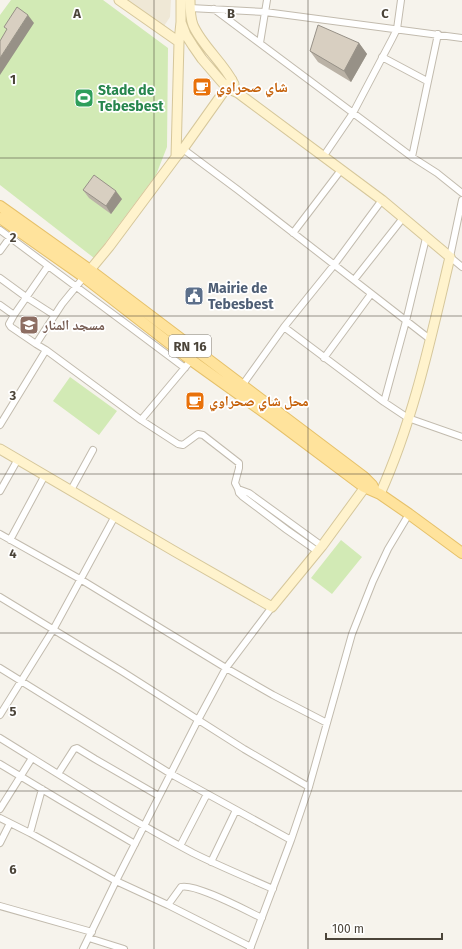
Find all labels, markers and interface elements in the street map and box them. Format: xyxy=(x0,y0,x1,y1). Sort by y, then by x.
text: A xyxy=(72,6,81,21)
text: B xyxy=(227,6,235,21)
text: C xyxy=(381,6,389,21)
text: 1 xyxy=(10,72,16,87)
cafe icon: شاي صحراوي xyxy=(191,76,213,98)
place label: شاي صحراوي xyxy=(216,79,288,98)
place label: Stade de Tebesbest xyxy=(98,82,164,115)
sports icon: Stade de Tebesbest xyxy=(73,87,95,109)
text: 2 xyxy=(10,230,17,245)
place label: Mairie de Tebesbest xyxy=(208,280,274,313)
public building icon: Mairie de Tebesbest xyxy=(183,285,205,307)
school or university icon: مسجد المنار xyxy=(18,314,40,336)
place label: مسجد المنار xyxy=(42,317,105,334)
road number: RN 16 xyxy=(169,335,211,357)
text: 3 xyxy=(9,388,17,403)
cafe icon: محل شاي صحراوي xyxy=(184,390,206,412)
place label: محل شاي صحراوي xyxy=(209,393,309,412)
text: 4 xyxy=(9,546,17,561)
text: 5 xyxy=(10,704,17,719)
text: 6 xyxy=(9,862,17,877)
scale bar xyxy=(326,915,442,941)
text: 100 m xyxy=(332,922,364,936)

